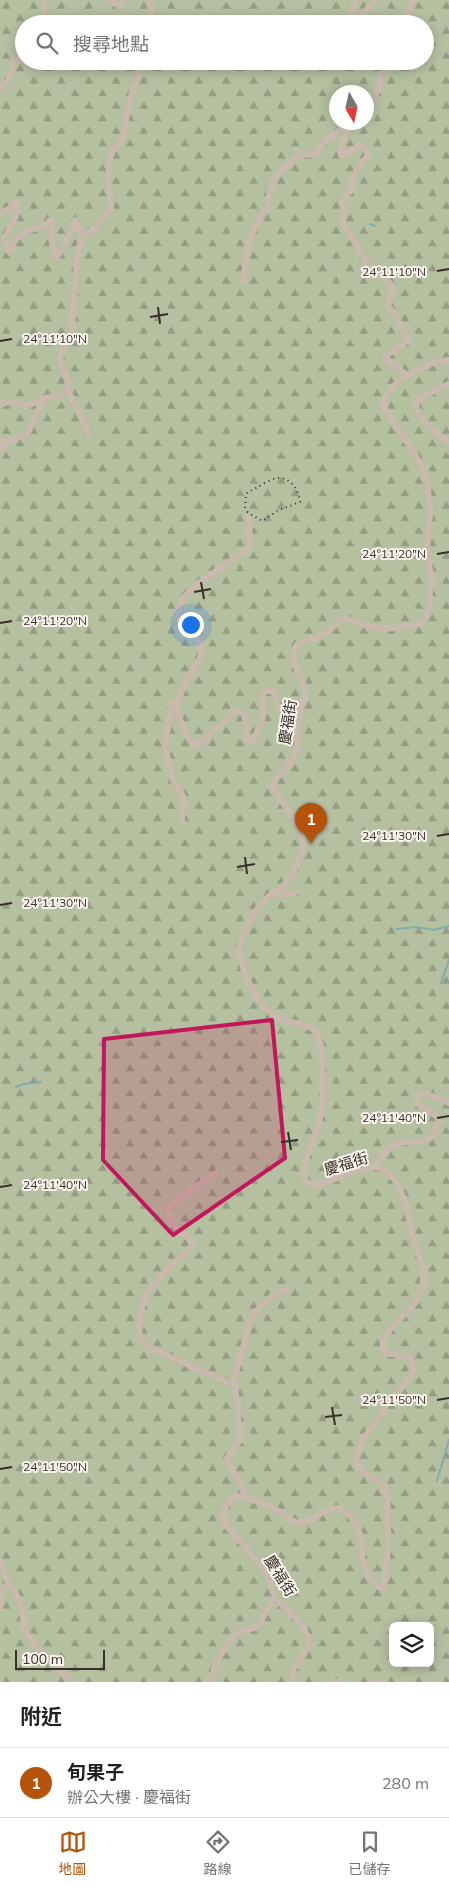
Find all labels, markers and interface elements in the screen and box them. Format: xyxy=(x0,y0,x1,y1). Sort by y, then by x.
search box xyxy=(15,15,434,70)
icon: search xyxy=(33,29,61,57)
text: 搜尋地點 xyxy=(73,32,149,56)
north arrow xyxy=(329,85,374,130)
text: 24°11'10"N xyxy=(362,264,426,279)
text: 24°11'10"N xyxy=(23,331,87,346)
text: 24°11'20"N xyxy=(362,546,426,561)
your location xyxy=(178,612,204,638)
text: 24°11'20"N xyxy=(23,613,87,628)
street label: 慶福街 xyxy=(275,698,300,746)
pin: 1 xyxy=(295,803,327,844)
text: 24°11'30"N xyxy=(362,828,426,843)
text: 24°11'30"N xyxy=(23,895,87,910)
text: 24°11'40"N xyxy=(362,1110,426,1125)
street label: 慶福街 xyxy=(322,1148,370,1179)
text: 24°11'40"N xyxy=(23,1177,87,1192)
text: 24°11'50"N xyxy=(362,1392,426,1407)
text: 24°11'50"N xyxy=(23,1459,87,1474)
street label: 慶福街 xyxy=(260,1552,300,1600)
map controls xyxy=(389,1622,434,1667)
button: layers xyxy=(389,1622,434,1667)
scale bar xyxy=(15,1647,105,1670)
text: 100 m xyxy=(22,1650,63,1668)
text: 附近 xyxy=(20,1703,62,1729)
text: 旬果子 xyxy=(67,1760,124,1784)
text: 1 xyxy=(31,1773,41,1793)
text: 280 m xyxy=(382,1773,429,1793)
text: 辦公大樓 · 慶福街 xyxy=(67,1787,191,1807)
tab: 地圖 xyxy=(59,1828,87,1878)
tab: 路線 xyxy=(204,1828,232,1878)
tab: 已儲存 xyxy=(349,1828,391,1878)

